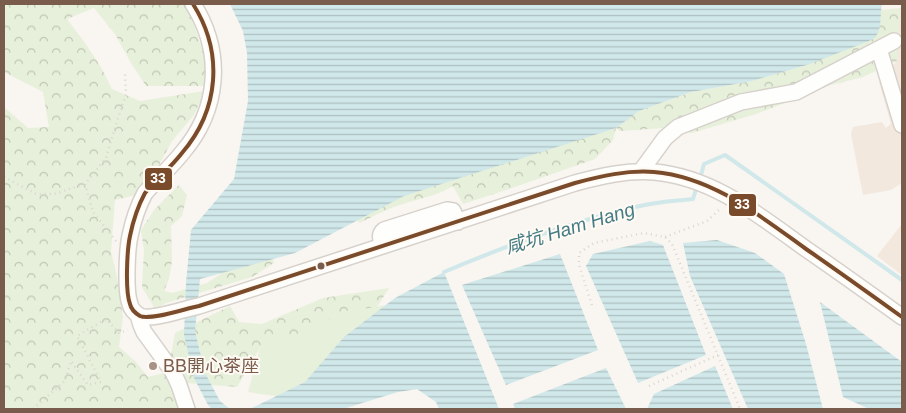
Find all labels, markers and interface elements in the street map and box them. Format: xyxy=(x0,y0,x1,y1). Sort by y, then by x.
line badge: 33 xyxy=(144,167,173,191)
text: 33 xyxy=(150,170,166,186)
line badge: 33 xyxy=(728,193,757,217)
text: 33 xyxy=(734,196,750,212)
water label: 咸坑 Ham Hang xyxy=(503,198,638,258)
unlabelled marker xyxy=(316,261,326,271)
place label: BB開心茶座 xyxy=(163,356,259,376)
marker: BB開心茶座 xyxy=(147,360,159,372)

